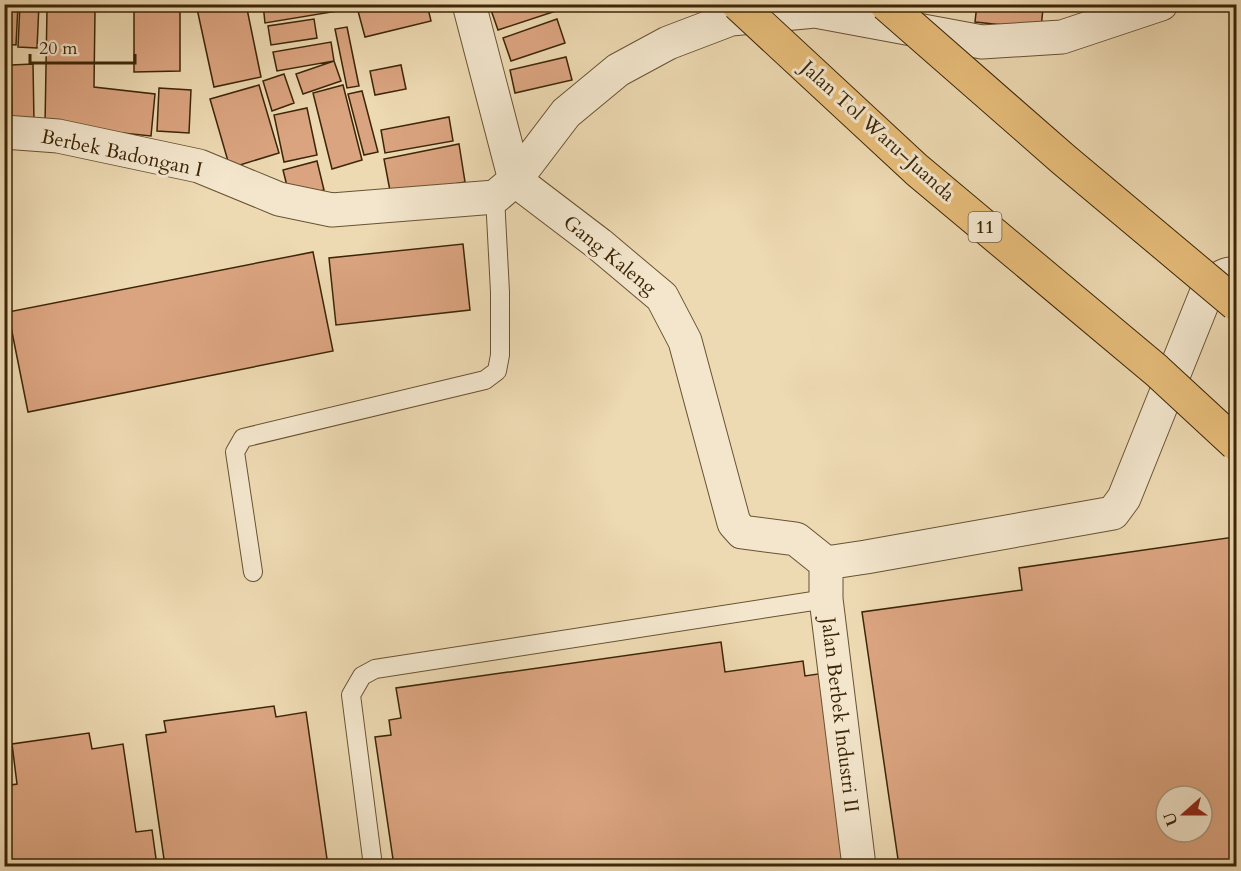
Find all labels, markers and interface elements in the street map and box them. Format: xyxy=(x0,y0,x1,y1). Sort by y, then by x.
scale bar xyxy=(30,27,135,65)
text: 20 m xyxy=(39,36,78,61)
street label: Jalan Tol Waru–Juanda xyxy=(793,52,961,208)
street label: Berbek Badongan I xyxy=(39,123,205,183)
street label: Gang Kaleng xyxy=(558,209,663,301)
road number: 11 xyxy=(968,212,1002,242)
street label: Jalan Berbek Industri II xyxy=(814,613,865,814)
north arrow xyxy=(1154,784,1214,844)
text: U xyxy=(1158,809,1184,829)

